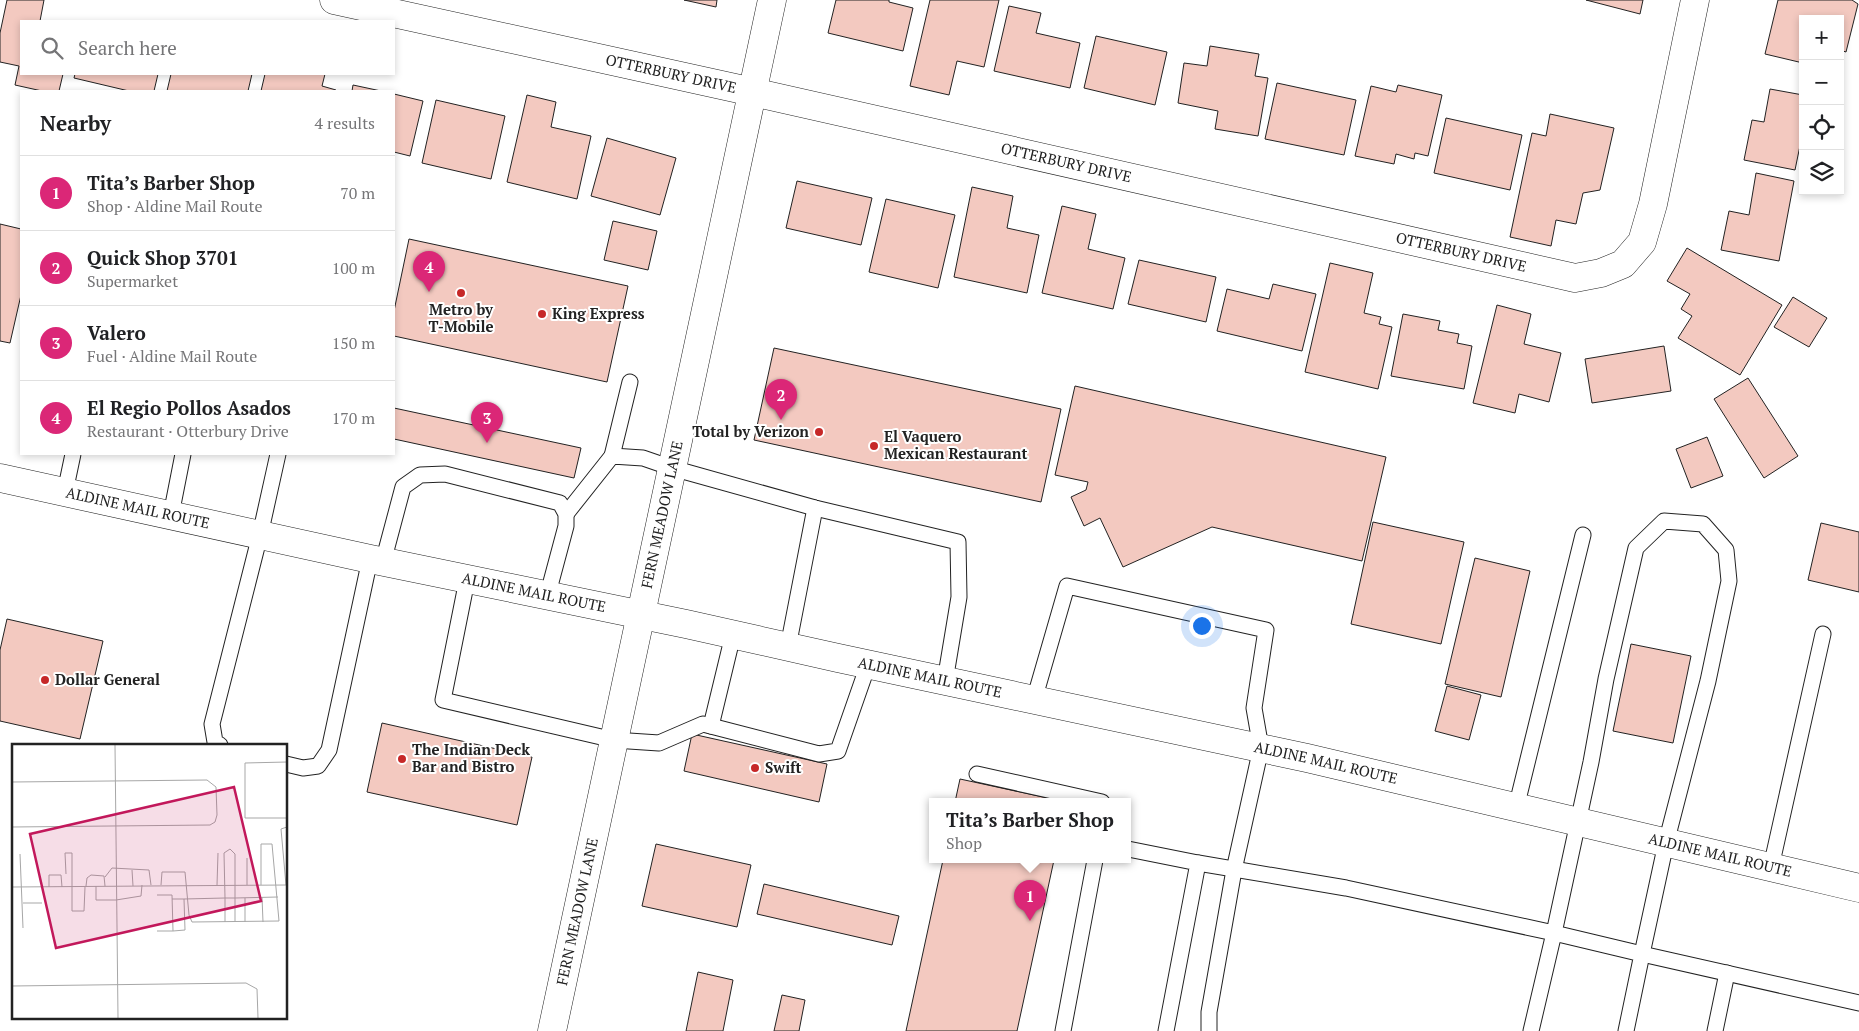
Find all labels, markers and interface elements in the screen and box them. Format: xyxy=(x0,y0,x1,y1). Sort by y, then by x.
map controls xyxy=(1799,15,1844,195)
button: + xyxy=(1799,15,1844,60)
search box xyxy=(20,20,395,75)
icon: search xyxy=(38,34,66,62)
text: Search here xyxy=(78,35,177,60)
street label: OTTERBURY DRIVE xyxy=(604,49,738,97)
button: − xyxy=(1799,60,1844,105)
button: locate xyxy=(1799,105,1844,150)
text: Nearby xyxy=(40,109,111,137)
text: 4 results xyxy=(315,112,375,134)
street label: OTTERBURY DRIVE xyxy=(999,137,1134,186)
button: layers xyxy=(1799,150,1844,195)
text: Tita’s Barber Shop xyxy=(87,170,255,195)
text: 1 xyxy=(51,182,61,204)
text: 70 m xyxy=(340,182,375,204)
text: Shop · Aldine Mail Route xyxy=(87,195,262,217)
street label: OTTERBURY DRIVE xyxy=(1394,227,1529,276)
text: Quick Shop 3701 xyxy=(87,245,239,270)
pin: 4 xyxy=(413,251,445,292)
text: 2 xyxy=(51,257,61,279)
text: 100 m xyxy=(332,257,375,279)
text: Supermarket xyxy=(87,270,178,292)
marker: Metro by T-Mobile xyxy=(455,287,467,299)
place label: Metro by T-Mobile xyxy=(428,299,494,336)
place label: King Express xyxy=(552,303,645,323)
marker: King Express xyxy=(536,308,548,320)
text: Valero xyxy=(87,320,146,345)
text: 3 xyxy=(51,332,61,354)
text: 150 m xyxy=(332,332,375,354)
text: Fuel · Aldine Mail Route xyxy=(87,345,257,367)
pin: 2 xyxy=(765,379,797,420)
text: El Regio Pollos Asados xyxy=(87,395,291,420)
pin: 3 xyxy=(471,402,503,443)
text: 4 xyxy=(51,407,61,429)
text: 170 m xyxy=(332,407,375,429)
text: Restaurant · Otterbury Drive xyxy=(87,420,289,442)
place label: Total by Verizon xyxy=(692,421,809,441)
marker: Total by Verizon xyxy=(813,426,825,438)
place label: El Vaquero Mexican Restaurant xyxy=(884,426,1028,463)
street label: FERN MEADOW LANE xyxy=(636,439,687,590)
marker: El Vaquero Mexican Restaurant xyxy=(868,440,880,452)
street label: ALDINE MAIL ROUTE xyxy=(64,482,212,533)
street label: ALDINE MAIL ROUTE xyxy=(460,567,608,616)
your location xyxy=(1189,613,1215,639)
street label: ALDINE MAIL ROUTE xyxy=(856,652,1004,702)
place label: Dollar General xyxy=(55,669,160,689)
marker: Dollar General xyxy=(39,674,51,686)
street label: ALDINE MAIL ROUTE xyxy=(1252,736,1400,788)
place label: The Indian Deck Bar and Bistro xyxy=(412,739,530,776)
inset map xyxy=(12,744,288,1018)
marker: The Indian Deck Bar and Bistro xyxy=(396,753,408,765)
place label: Swift xyxy=(765,757,802,777)
marker: Swift xyxy=(749,762,761,774)
popup xyxy=(929,798,1131,863)
text: Tita’s Barber Shop xyxy=(946,807,1114,832)
street label: ALDINE MAIL ROUTE xyxy=(1647,828,1794,881)
text: Shop xyxy=(946,832,982,854)
street label: FERN MEADOW LANE xyxy=(551,836,602,987)
pin: 1 xyxy=(1014,880,1046,921)

